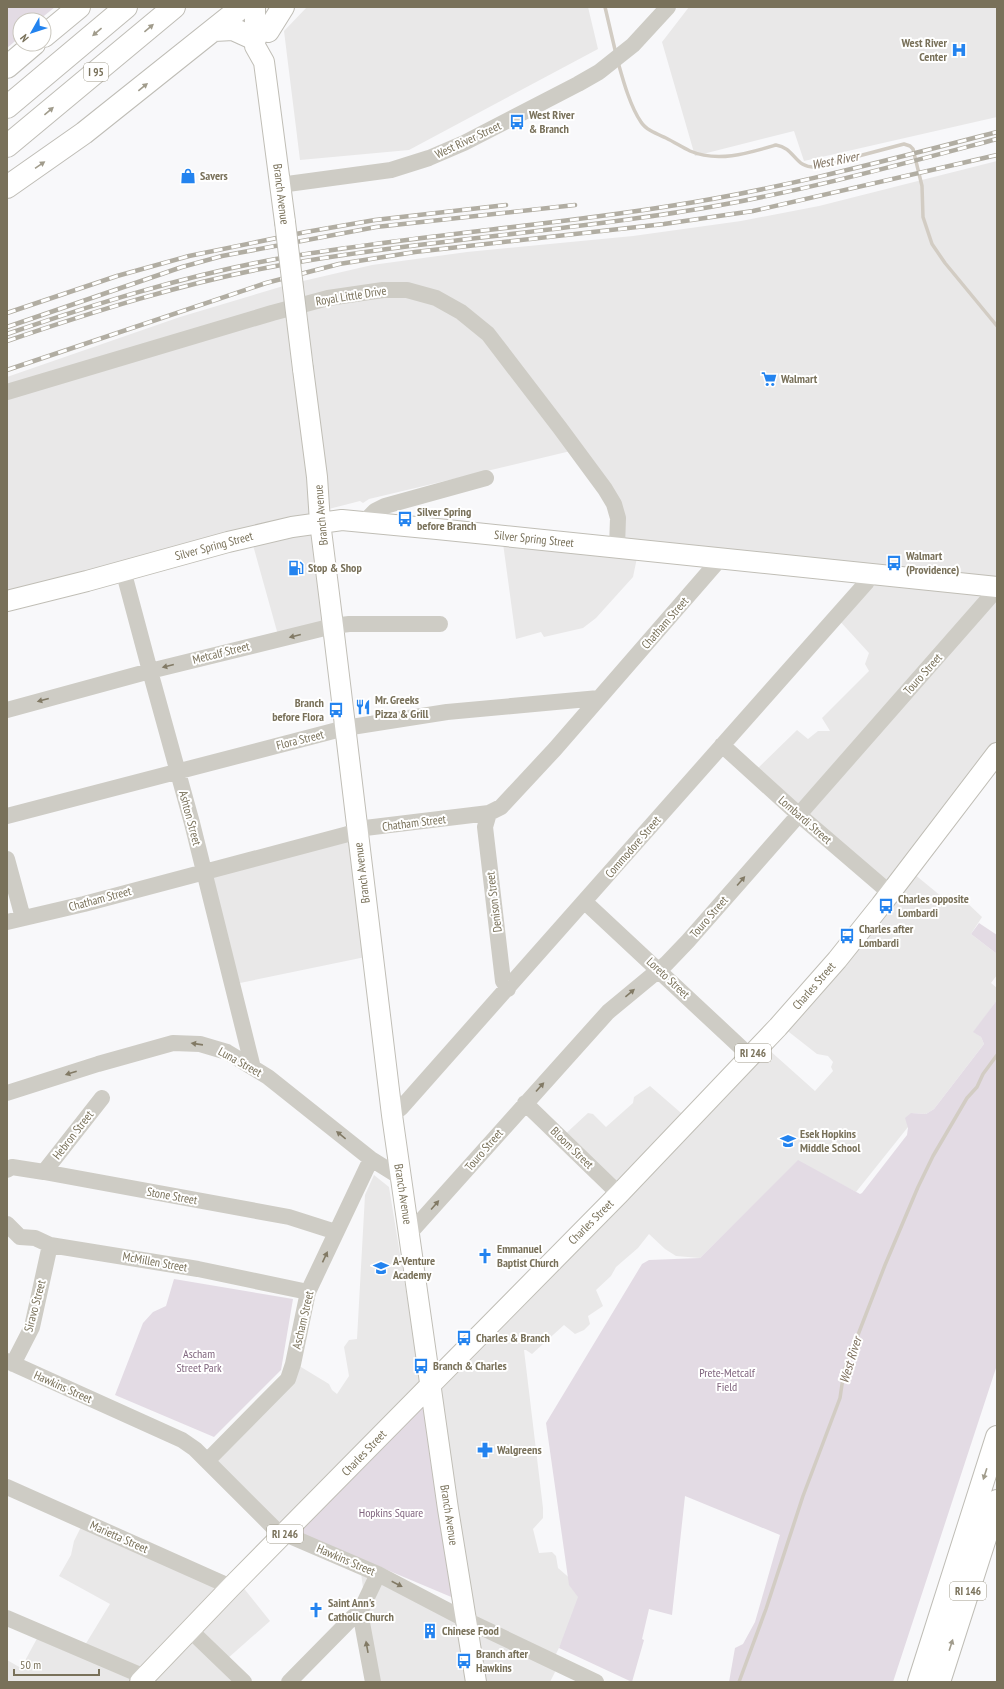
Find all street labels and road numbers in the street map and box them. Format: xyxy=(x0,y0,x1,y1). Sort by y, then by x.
road number: I 95 xyxy=(84,63,108,81)
street label: West River Street xyxy=(432,117,504,161)
street label: Branch Avenue xyxy=(270,163,293,225)
street label: Royal Little Drive xyxy=(315,283,387,308)
street label: Branch Avenue xyxy=(310,484,331,546)
street label: Silver Spring Street xyxy=(493,527,575,550)
street label: Silver Spring Street xyxy=(173,528,255,563)
street label: Chatham Street xyxy=(638,593,692,652)
street label: Metcalf Street xyxy=(191,638,252,667)
street label: Touro Street xyxy=(900,649,946,697)
street label: Flora Street xyxy=(275,726,326,753)
street label: Ashton Street xyxy=(176,789,205,848)
street label: Lombardi Street xyxy=(776,792,836,847)
street label: Chatham Street xyxy=(381,811,447,834)
street label: Commodore Street xyxy=(602,812,664,881)
street label: Branch Avenue xyxy=(350,842,373,904)
street label: Denison Street xyxy=(482,870,505,933)
street label: Chatham Street xyxy=(67,883,133,914)
street label: Touro Street xyxy=(686,892,731,941)
street label: Loreto Street xyxy=(644,954,694,1002)
street label: Charles Street xyxy=(789,958,839,1013)
street label: Luna Street xyxy=(216,1043,265,1080)
road number: RI 246 xyxy=(735,1044,771,1062)
street label: Hebron Street xyxy=(49,1107,97,1162)
street label: Bloom Street xyxy=(548,1123,597,1172)
street label: Touro Street xyxy=(461,1125,506,1174)
street label: Branch Avenue xyxy=(391,1163,416,1225)
street label: Stone Street xyxy=(146,1184,199,1207)
street label: Charles Street xyxy=(565,1195,617,1247)
street label: McMillen Street xyxy=(122,1248,189,1275)
street label: Siravo Street xyxy=(20,1278,49,1333)
street label: Ascham Street xyxy=(289,1289,317,1350)
street label: Hawkins Street xyxy=(32,1367,95,1406)
street label: Charles Street xyxy=(338,1426,390,1479)
street label: Branch Avenue xyxy=(437,1484,462,1546)
street label: Marietta Street xyxy=(88,1517,151,1556)
road number: RI 246 xyxy=(267,1525,303,1543)
street label: Hawkins Street xyxy=(315,1540,378,1579)
road number: RI 146 xyxy=(950,1582,986,1600)

